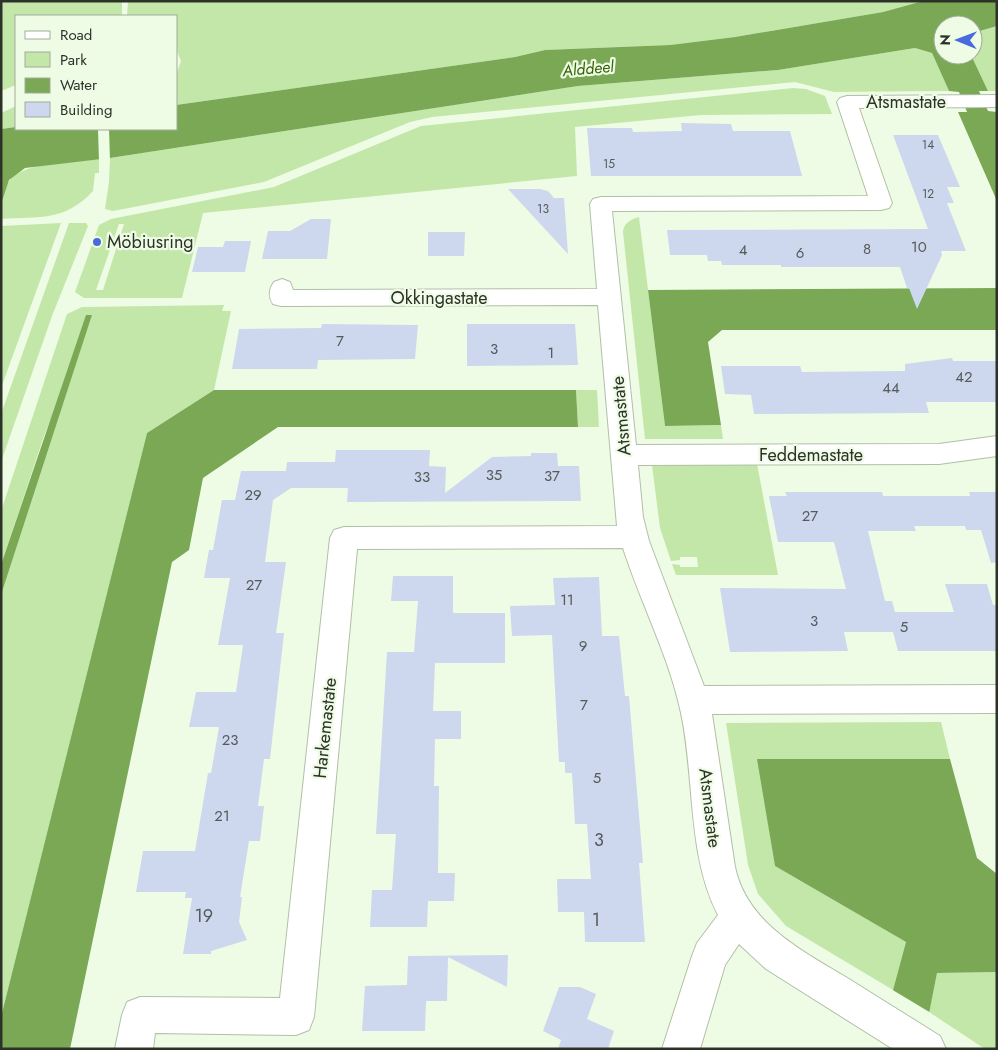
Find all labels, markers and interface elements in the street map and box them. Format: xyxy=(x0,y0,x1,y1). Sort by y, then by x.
legend xyxy=(15,15,178,130)
north arrow xyxy=(933,15,983,65)
text: Road xyxy=(60,24,92,46)
text: N xyxy=(935,34,955,46)
text: Park xyxy=(60,49,87,71)
water label: Alddeel xyxy=(561,55,616,82)
text: Water xyxy=(60,74,98,96)
street label: Atsmastate xyxy=(866,89,946,115)
text: Building xyxy=(60,99,112,121)
house number: 14 xyxy=(922,136,934,154)
house number: 15 xyxy=(603,155,615,173)
house number: 12 xyxy=(922,185,934,203)
house number: 13 xyxy=(537,200,549,218)
place label: Möbiusring xyxy=(107,229,194,255)
marker: Möbiusring xyxy=(91,236,103,248)
house number: 10 xyxy=(911,236,927,258)
house number: 8 xyxy=(863,238,871,260)
house number: 4 xyxy=(739,239,748,261)
house number: 6 xyxy=(796,242,804,264)
street label: Okkingastate xyxy=(391,285,487,311)
house number: 7 xyxy=(336,330,344,352)
house number: 3 xyxy=(490,338,498,360)
house number: 1 xyxy=(548,342,554,364)
house number: 42 xyxy=(955,366,973,388)
street label: Atsmastate xyxy=(605,375,637,457)
house number: 44 xyxy=(882,377,900,399)
street label: Feddemastate xyxy=(759,442,863,468)
house number: 35 xyxy=(486,464,502,486)
house number: 37 xyxy=(544,465,560,487)
house number: 33 xyxy=(414,466,430,488)
house number: 29 xyxy=(244,484,262,506)
house number: 27 xyxy=(802,505,818,527)
house number: 27 xyxy=(246,574,262,596)
house number: 11 xyxy=(560,589,574,611)
house number: 3 xyxy=(810,610,818,632)
house number: 5 xyxy=(900,616,908,638)
house number: 9 xyxy=(579,635,587,657)
street label: Harkemastate xyxy=(307,676,343,780)
house number: 7 xyxy=(580,694,588,716)
house number: 23 xyxy=(222,729,238,751)
house number: 5 xyxy=(593,767,601,789)
street label: Atsmastate xyxy=(692,767,728,849)
house number: 21 xyxy=(214,805,230,827)
house number: 3 xyxy=(594,827,604,853)
house number: 19 xyxy=(195,903,213,929)
house number: 1 xyxy=(592,907,600,933)

